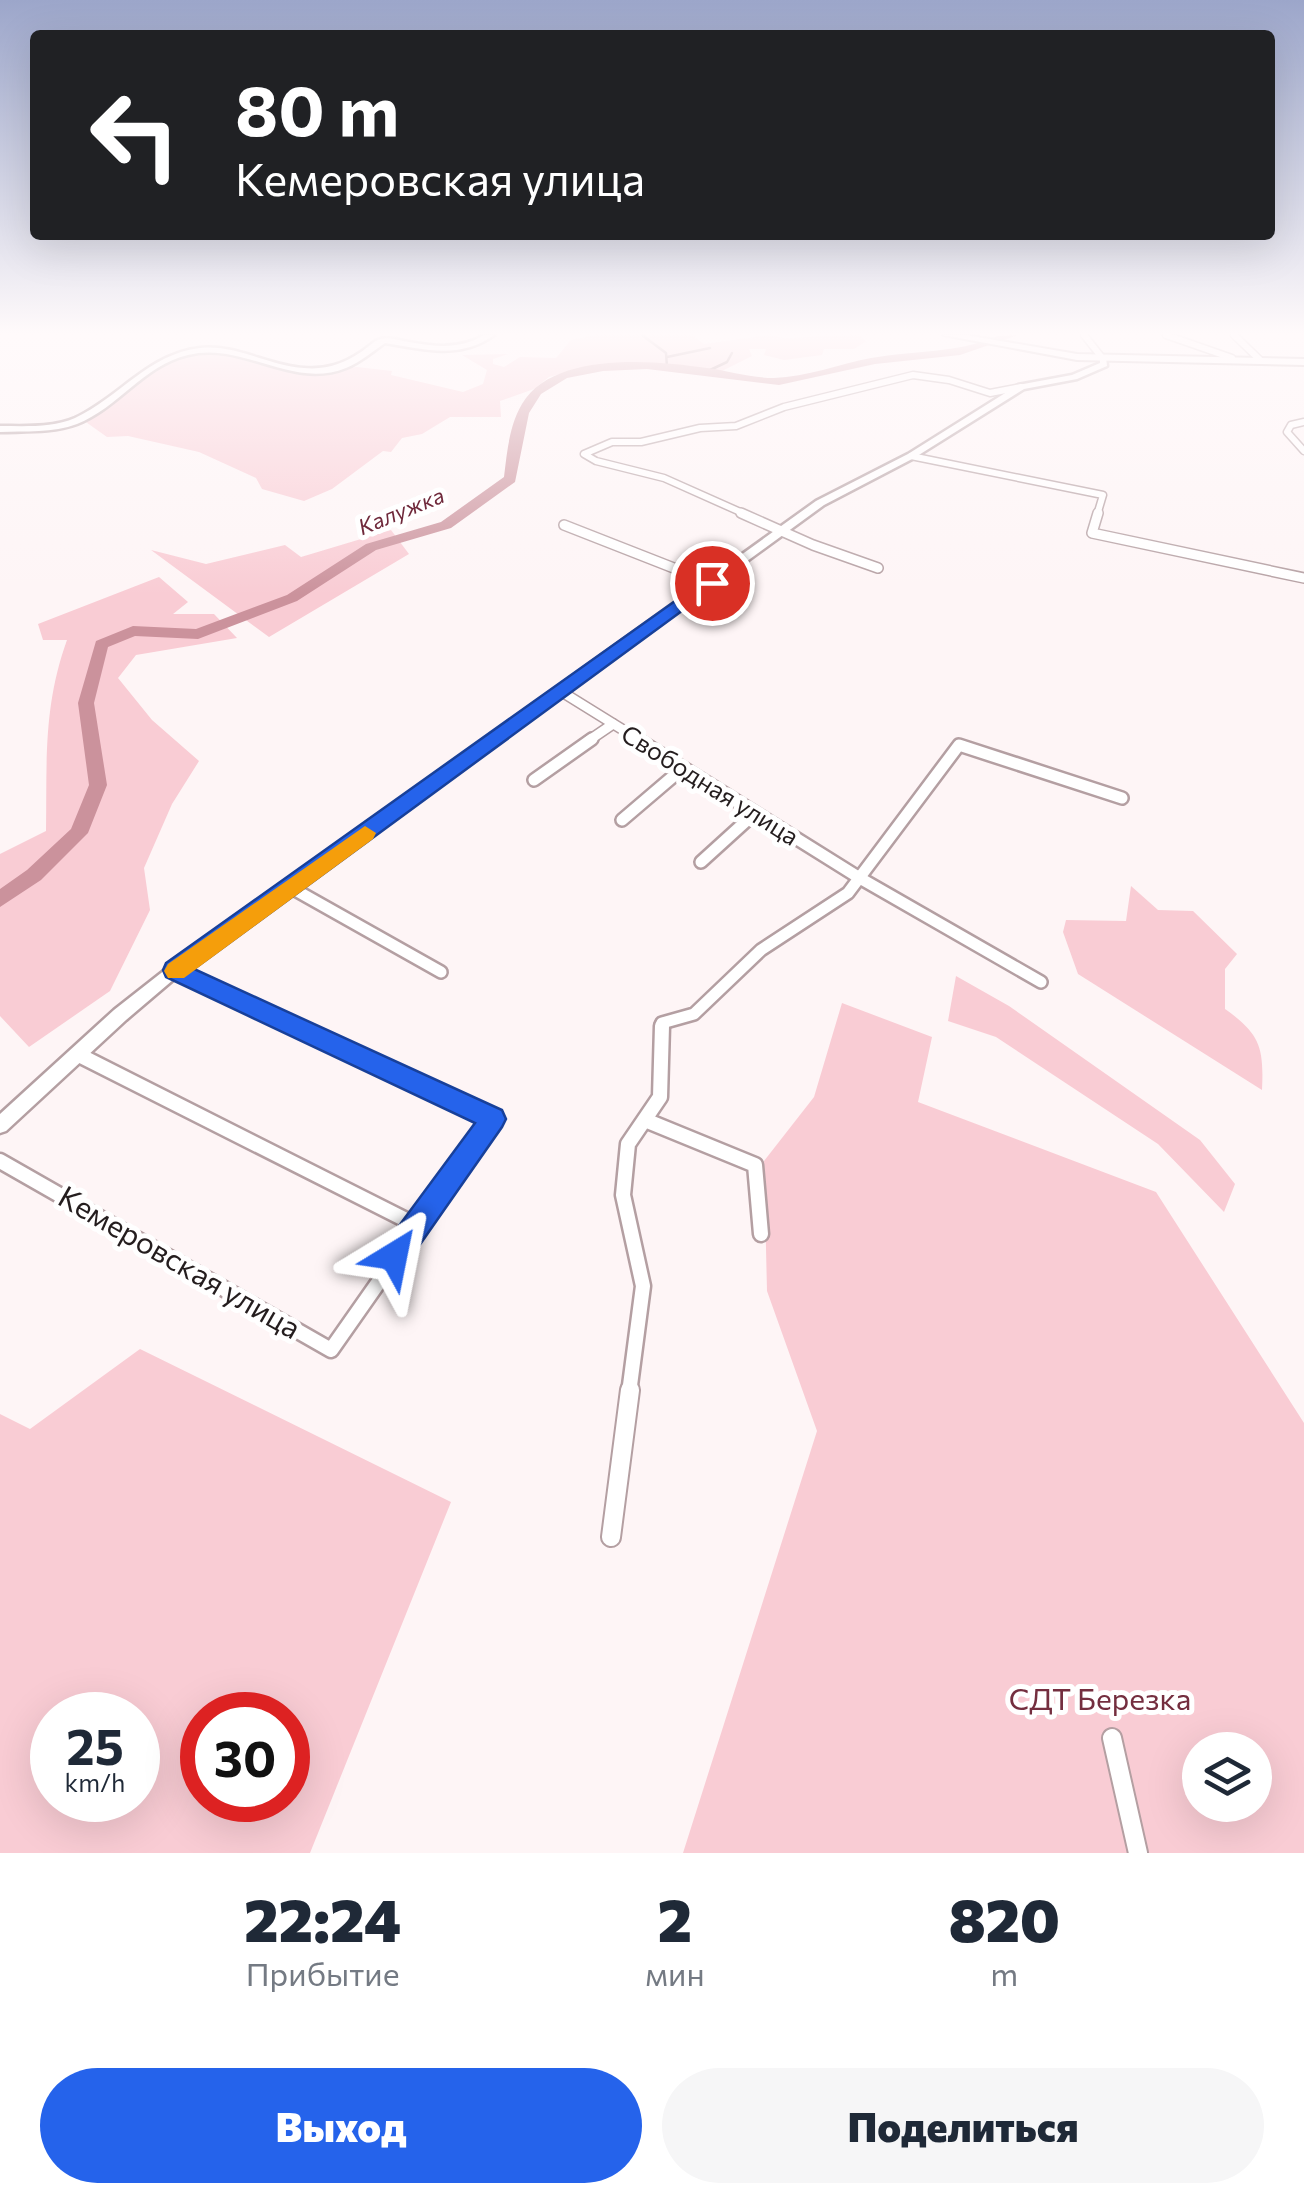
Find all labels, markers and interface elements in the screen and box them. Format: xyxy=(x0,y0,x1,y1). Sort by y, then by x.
text: 80 m xyxy=(235,65,399,150)
icon: left xyxy=(70,70,200,200)
text: Кемеровская улица xyxy=(235,150,645,205)
water label: Калужка xyxy=(354,481,448,540)
pin xyxy=(670,541,755,626)
icon: arrive xyxy=(685,556,740,611)
street label: Свободная улица xyxy=(616,718,805,851)
street label: Кемеровская улица xyxy=(53,1176,308,1345)
position arrow xyxy=(342,1204,446,1308)
park label: СДТ Березка xyxy=(1009,1679,1191,1716)
speed limit sign: 30 xyxy=(180,1692,310,1822)
text: 25 xyxy=(66,1714,124,1775)
map controls xyxy=(1182,1732,1272,1822)
button: layers xyxy=(1182,1732,1272,1822)
text: km/h xyxy=(65,1767,125,1797)
text: 22:24 xyxy=(244,1881,401,1954)
text: 2 xyxy=(658,1881,692,1954)
text: 820 xyxy=(949,1881,1060,1954)
text: Прибытие xyxy=(246,1953,400,1993)
text: мин xyxy=(645,1953,705,1993)
text: m xyxy=(990,1953,1018,1993)
button: Выход xyxy=(40,2068,642,2183)
button: Поделиться xyxy=(662,2068,1264,2183)

